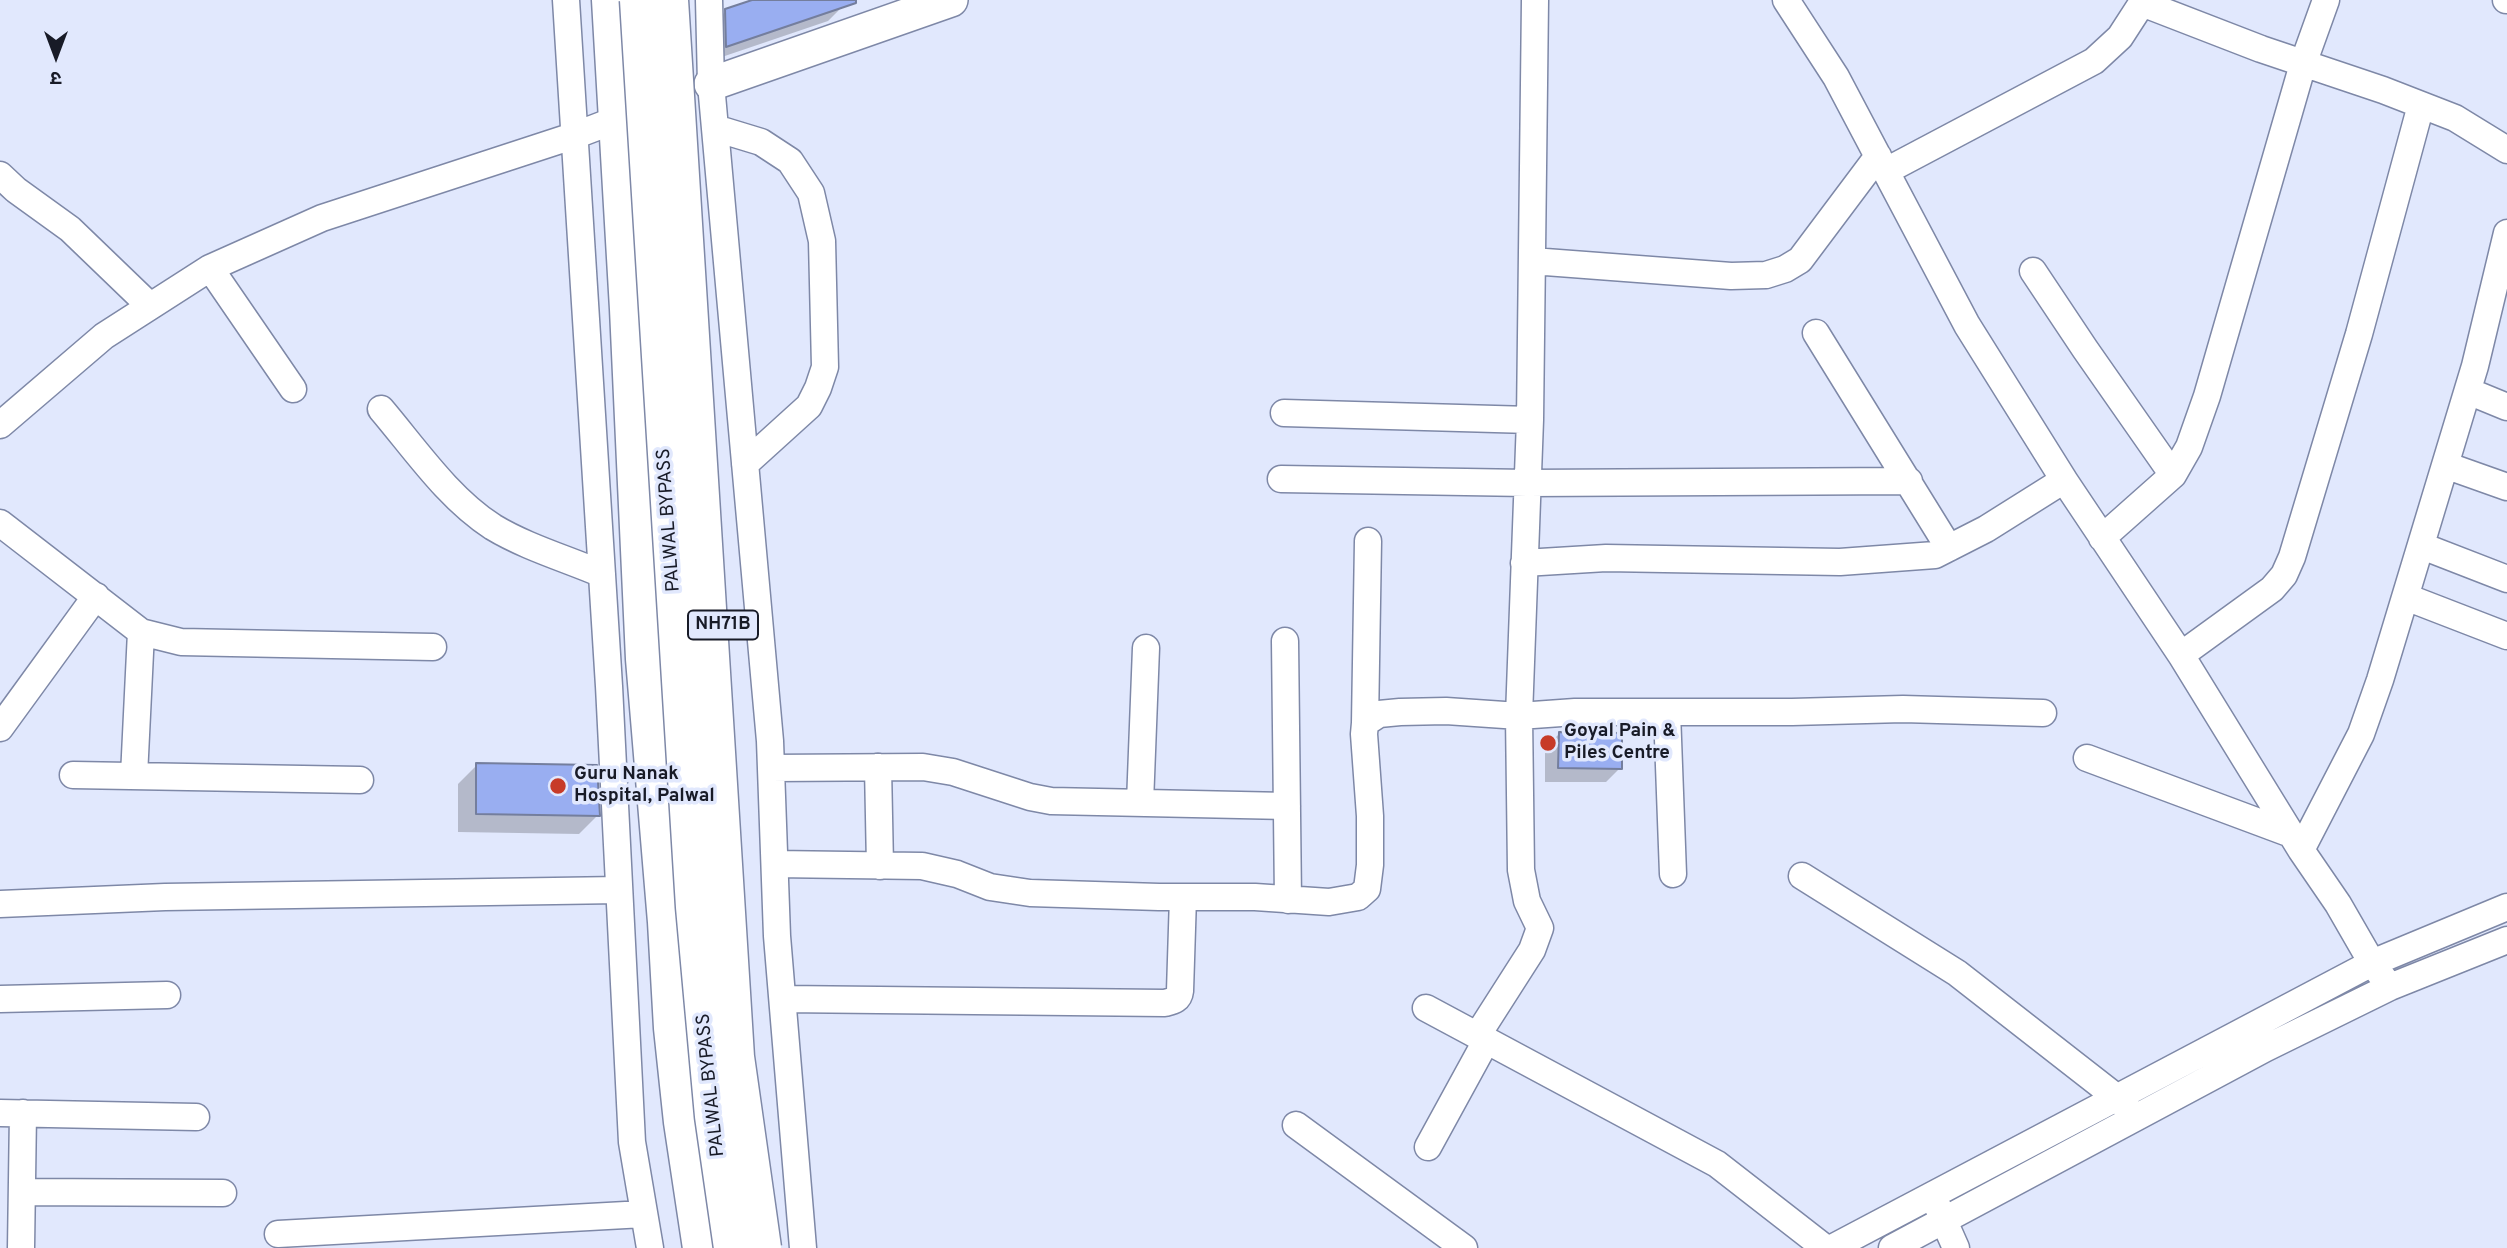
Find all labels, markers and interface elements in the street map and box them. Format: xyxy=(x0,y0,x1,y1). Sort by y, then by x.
north arrow xyxy=(21,21,91,91)
text: उ xyxy=(50,65,62,89)
street label: PALWAL BYPASS xyxy=(654,447,686,593)
road number: NH71B xyxy=(688,610,758,640)
place label: Goyal Pain & Piles Centre xyxy=(1564,721,1676,765)
marker: Goyal Pain & Piles Centre xyxy=(1538,733,1558,753)
place label: Guru Nanak Hospital, Palwal xyxy=(574,764,715,808)
marker: Guru Nanak Hospital, Palwal xyxy=(548,776,568,796)
street label: PALWAL BYPASS xyxy=(693,1012,731,1158)

